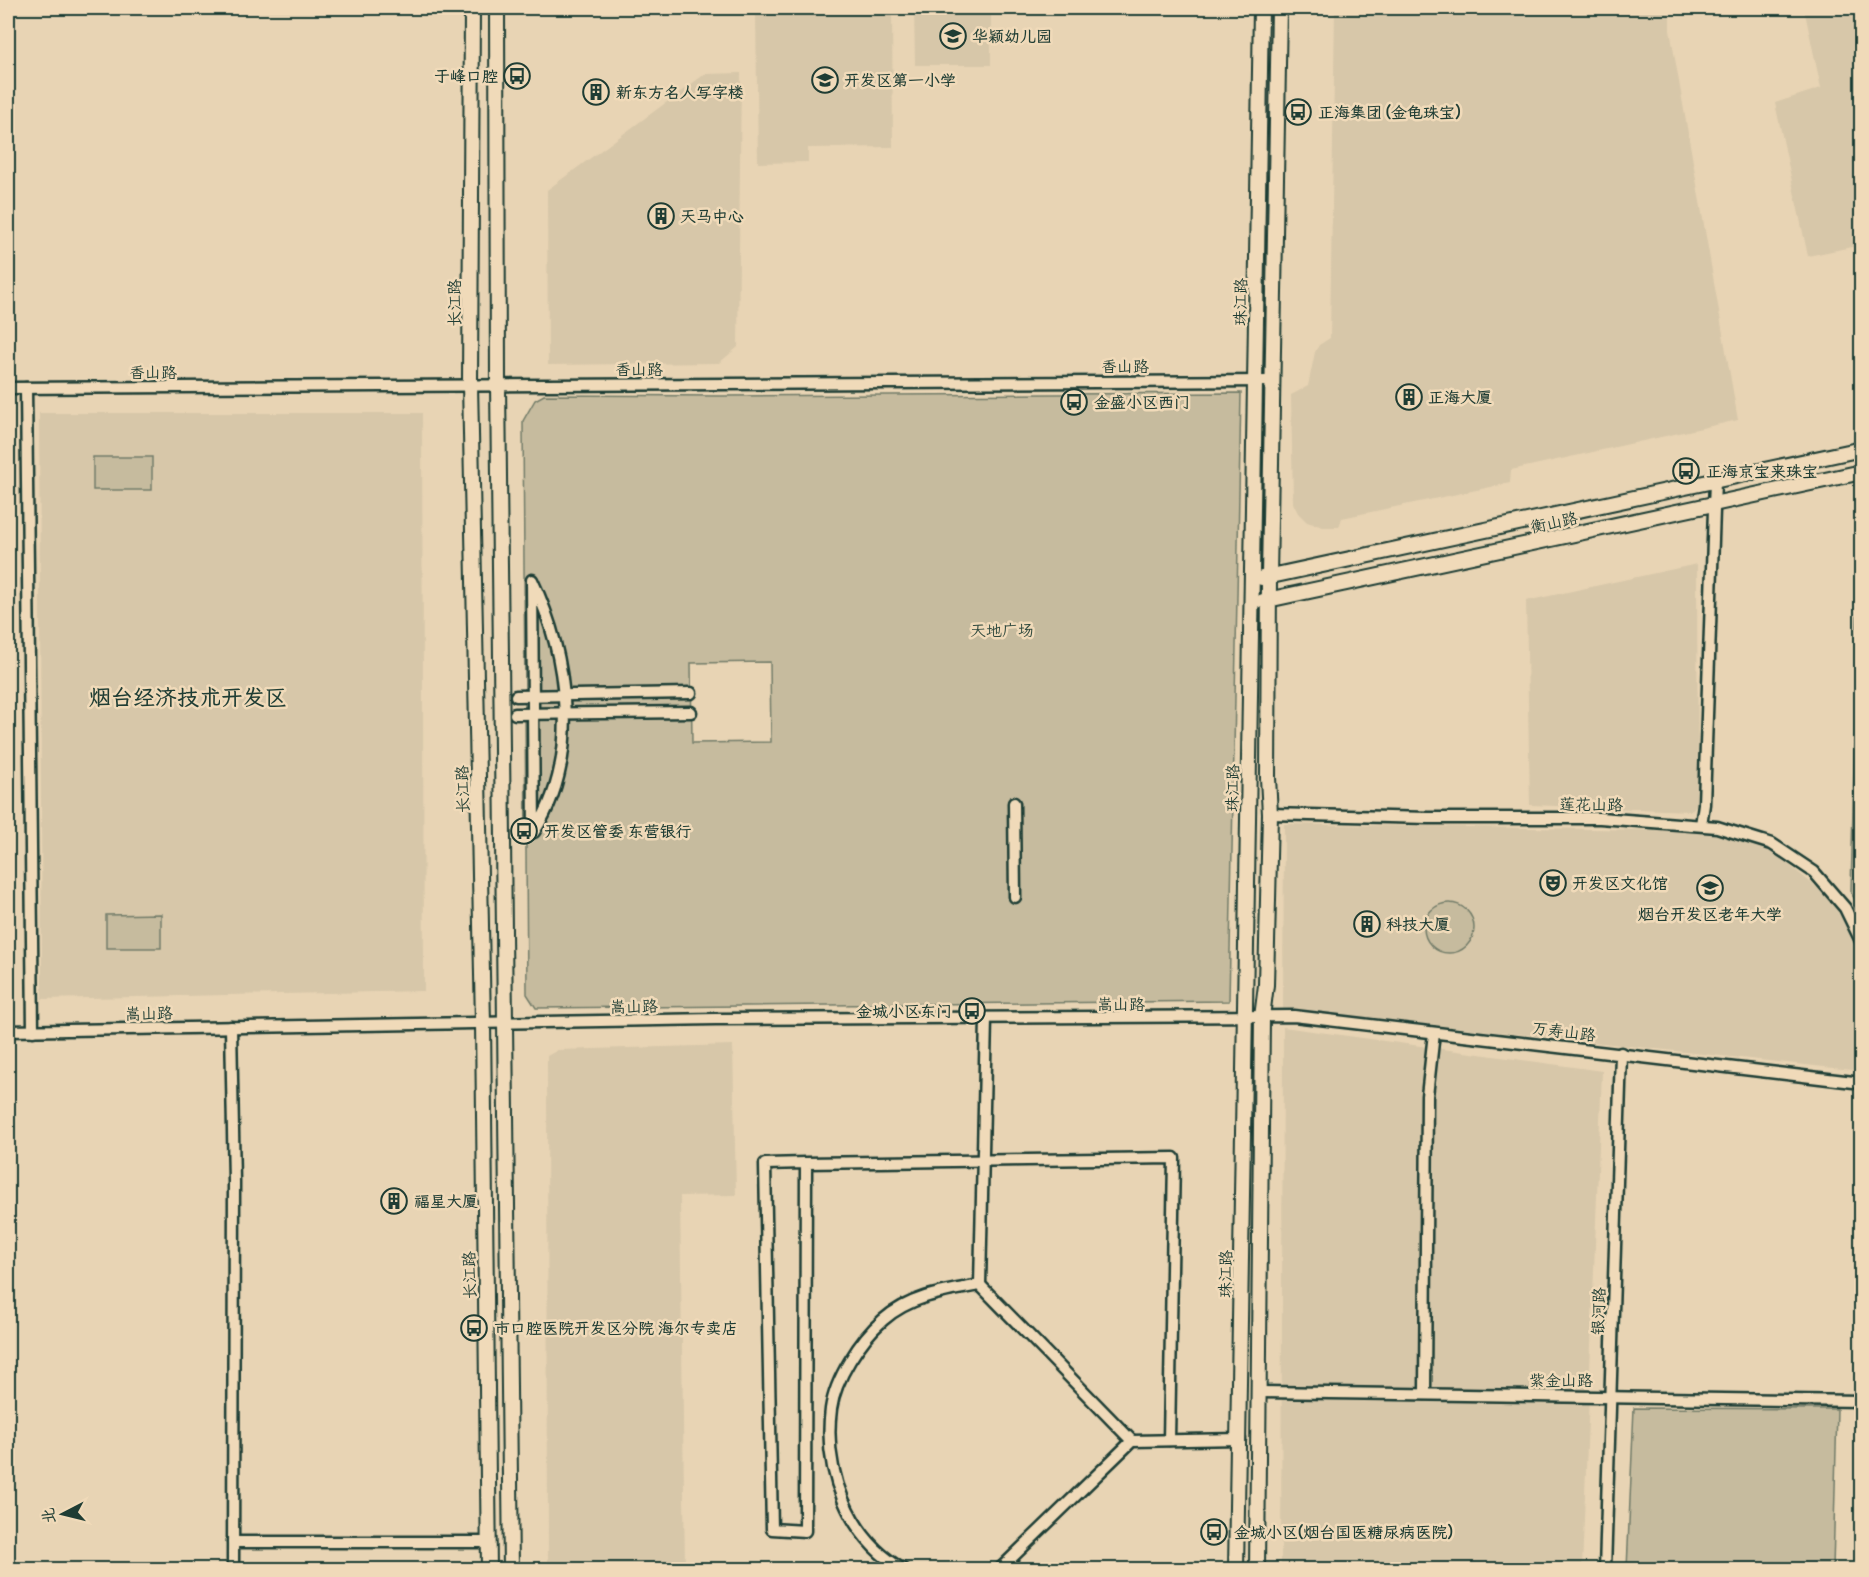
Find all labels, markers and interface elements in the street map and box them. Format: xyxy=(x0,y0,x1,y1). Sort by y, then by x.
school or university icon: 华颖幼儿园 xyxy=(938,21,968,51)
place label: 华颖幼儿园 xyxy=(972,25,1052,47)
bus stop icon: 于峰口腔 xyxy=(502,61,532,91)
place label: 于峰口腔 xyxy=(434,65,498,87)
school or university icon: 开发区第一小学 xyxy=(810,65,840,95)
place label: 开发区第一小学 xyxy=(844,69,956,91)
building icon: 新东方名人写字楼 xyxy=(581,77,611,107)
place label: 新东方名人写字楼 xyxy=(616,81,744,103)
bus stop icon: 正海集团 (金龟珠宝) xyxy=(1283,97,1313,127)
place label: 正海集团 (金龟珠宝) xyxy=(1318,101,1461,123)
building icon: 天马中心 xyxy=(646,201,676,231)
place label: 天马中心 xyxy=(680,205,744,227)
street label: 珠江路 xyxy=(1229,278,1251,326)
street label: 长江路 xyxy=(443,279,465,327)
street label: 香山路 xyxy=(1101,355,1149,377)
street label: 香山路 xyxy=(615,358,663,380)
street label: 香山路 xyxy=(129,361,177,383)
building icon: 正海大厦 xyxy=(1394,382,1424,412)
place label: 正海大厦 xyxy=(1428,386,1492,408)
bus stop icon: 金盛小区西门 xyxy=(1059,387,1089,417)
place label: 金盛小区西门 xyxy=(1094,391,1190,413)
bus stop icon: 正海京宝来珠宝 xyxy=(1671,456,1701,486)
place label: 正海京宝来珠宝 xyxy=(1706,460,1818,482)
street label: 衡山路 xyxy=(1528,506,1580,538)
park label: 天地广场 xyxy=(970,619,1034,641)
district label: 烟台经济技术开发区 xyxy=(89,682,287,712)
street label: 珠江路 xyxy=(1221,764,1243,812)
street label: 长江路 xyxy=(451,765,473,813)
street label: 莲花山路 xyxy=(1559,792,1623,816)
bus stop icon: 开发区管委 东营银行 xyxy=(509,816,539,846)
place label: 开发区管委 东营银行 xyxy=(544,820,692,842)
theatre icon: 开发区文化馆 xyxy=(1538,868,1568,898)
place label: 开发区文化馆 xyxy=(1572,872,1668,894)
school or university icon: 烟台开发区老年大学 xyxy=(1695,873,1725,903)
place label: 烟台开发区老年大学 xyxy=(1638,903,1782,925)
building icon: 科技大厦 xyxy=(1352,909,1382,939)
place label: 科技大厦 xyxy=(1386,913,1450,935)
street label: 嵩山路 xyxy=(1097,993,1145,1015)
street label: 嵩山路 xyxy=(610,995,658,1017)
bus stop icon: 金城小区东门 xyxy=(957,996,987,1026)
place label: 金城小区东门 xyxy=(856,1000,952,1022)
street label: 嵩山路 xyxy=(125,1002,173,1024)
street label: 万寿山路 xyxy=(1531,1016,1597,1046)
building icon: 福星大厦 xyxy=(379,1186,409,1216)
place label: 福星大厦 xyxy=(414,1190,478,1212)
street label: 珠江路 xyxy=(1214,1250,1236,1298)
street label: 长江路 xyxy=(458,1251,480,1299)
street label: 银河路 xyxy=(1586,1287,1610,1335)
bus stop icon: 市口腔医院开发区分院 海尔专卖店 xyxy=(459,1313,489,1343)
place label: 市口腔医院开发区分院 海尔专卖店 xyxy=(494,1317,738,1339)
street label: 紫金山路 xyxy=(1529,1369,1593,1391)
north arrow xyxy=(33,1484,93,1544)
text: 北 xyxy=(36,1507,60,1525)
bus stop icon: 金城小区(烟台国医糖尿病医院) xyxy=(1199,1517,1229,1547)
place label: 金城小区(烟台国医糖尿病医院) xyxy=(1234,1521,1453,1543)

